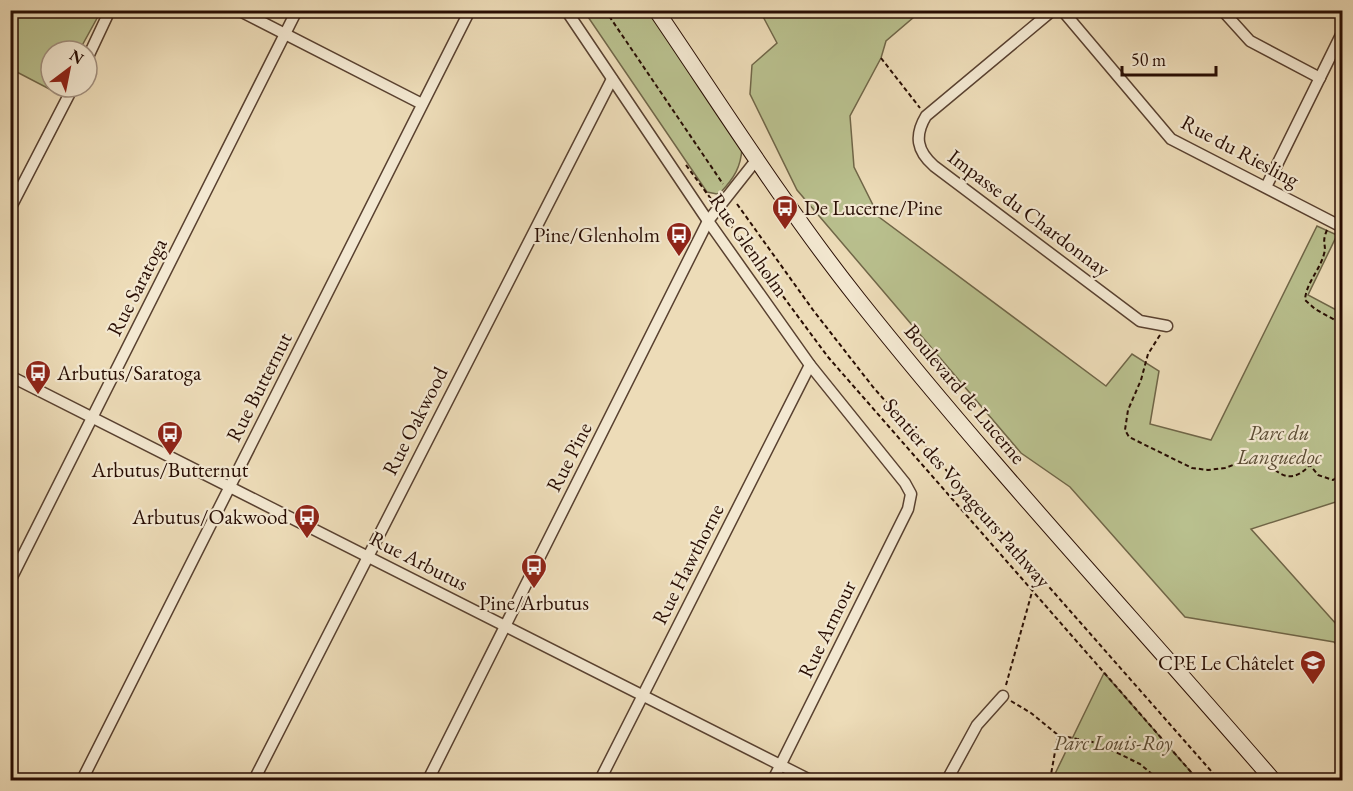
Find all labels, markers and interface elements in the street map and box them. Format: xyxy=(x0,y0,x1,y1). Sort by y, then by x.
north arrow xyxy=(39,39,99,99)
scale bar xyxy=(1122,39,1216,77)
text: N xyxy=(66,44,88,69)
text: 50 m xyxy=(1131,48,1166,71)
street label: Rue du Riesling xyxy=(1177,108,1305,193)
street label: Impasse du Chardonnay xyxy=(943,143,1116,283)
street label: Rue Glenholm xyxy=(704,188,795,302)
bus stop icon: De Lucerne/Pine xyxy=(770,193,800,231)
place label: De Lucerne/Pine xyxy=(804,194,943,221)
bus stop icon: Pine/Glenholm xyxy=(664,220,694,258)
place label: Pine/Glenholm xyxy=(534,221,660,248)
street label: Rue Saratoga xyxy=(100,233,173,340)
street label: Boulevard de Lucerne xyxy=(899,318,1032,469)
street label: Rue Butternut xyxy=(220,327,298,446)
bus stop icon: Arbutus/Saratoga xyxy=(23,358,53,396)
place label: Arbutus/Saratoga xyxy=(56,359,202,386)
street label: Rue Oakwood xyxy=(376,362,454,479)
street label: Sentier des Voyageurs Pathway xyxy=(878,392,1058,594)
street label: Rue Pine xyxy=(540,417,597,496)
bus stop icon: Arbutus/Butternut xyxy=(155,419,185,457)
park label: Parc du Languedoc xyxy=(1236,419,1322,470)
place label: Arbutus/Butternut xyxy=(91,456,249,483)
street label: Rue Hawthorne xyxy=(646,499,730,629)
bus stop icon: Arbutus/Oakwood xyxy=(292,502,322,540)
place label: Arbutus/Oakwood xyxy=(131,503,288,530)
street label: Rue Arbutus xyxy=(366,524,473,597)
bus stop icon: Pine/Arbutus xyxy=(519,552,549,590)
street label: Rue Armour xyxy=(791,576,862,682)
place label: Pine/Arbutus xyxy=(479,589,589,616)
school or university icon: CPE Le Châtelet xyxy=(1298,648,1328,686)
place label: CPE Le Châtelet xyxy=(1158,649,1294,676)
park label: Parc Louis-Roy xyxy=(1054,729,1173,756)

